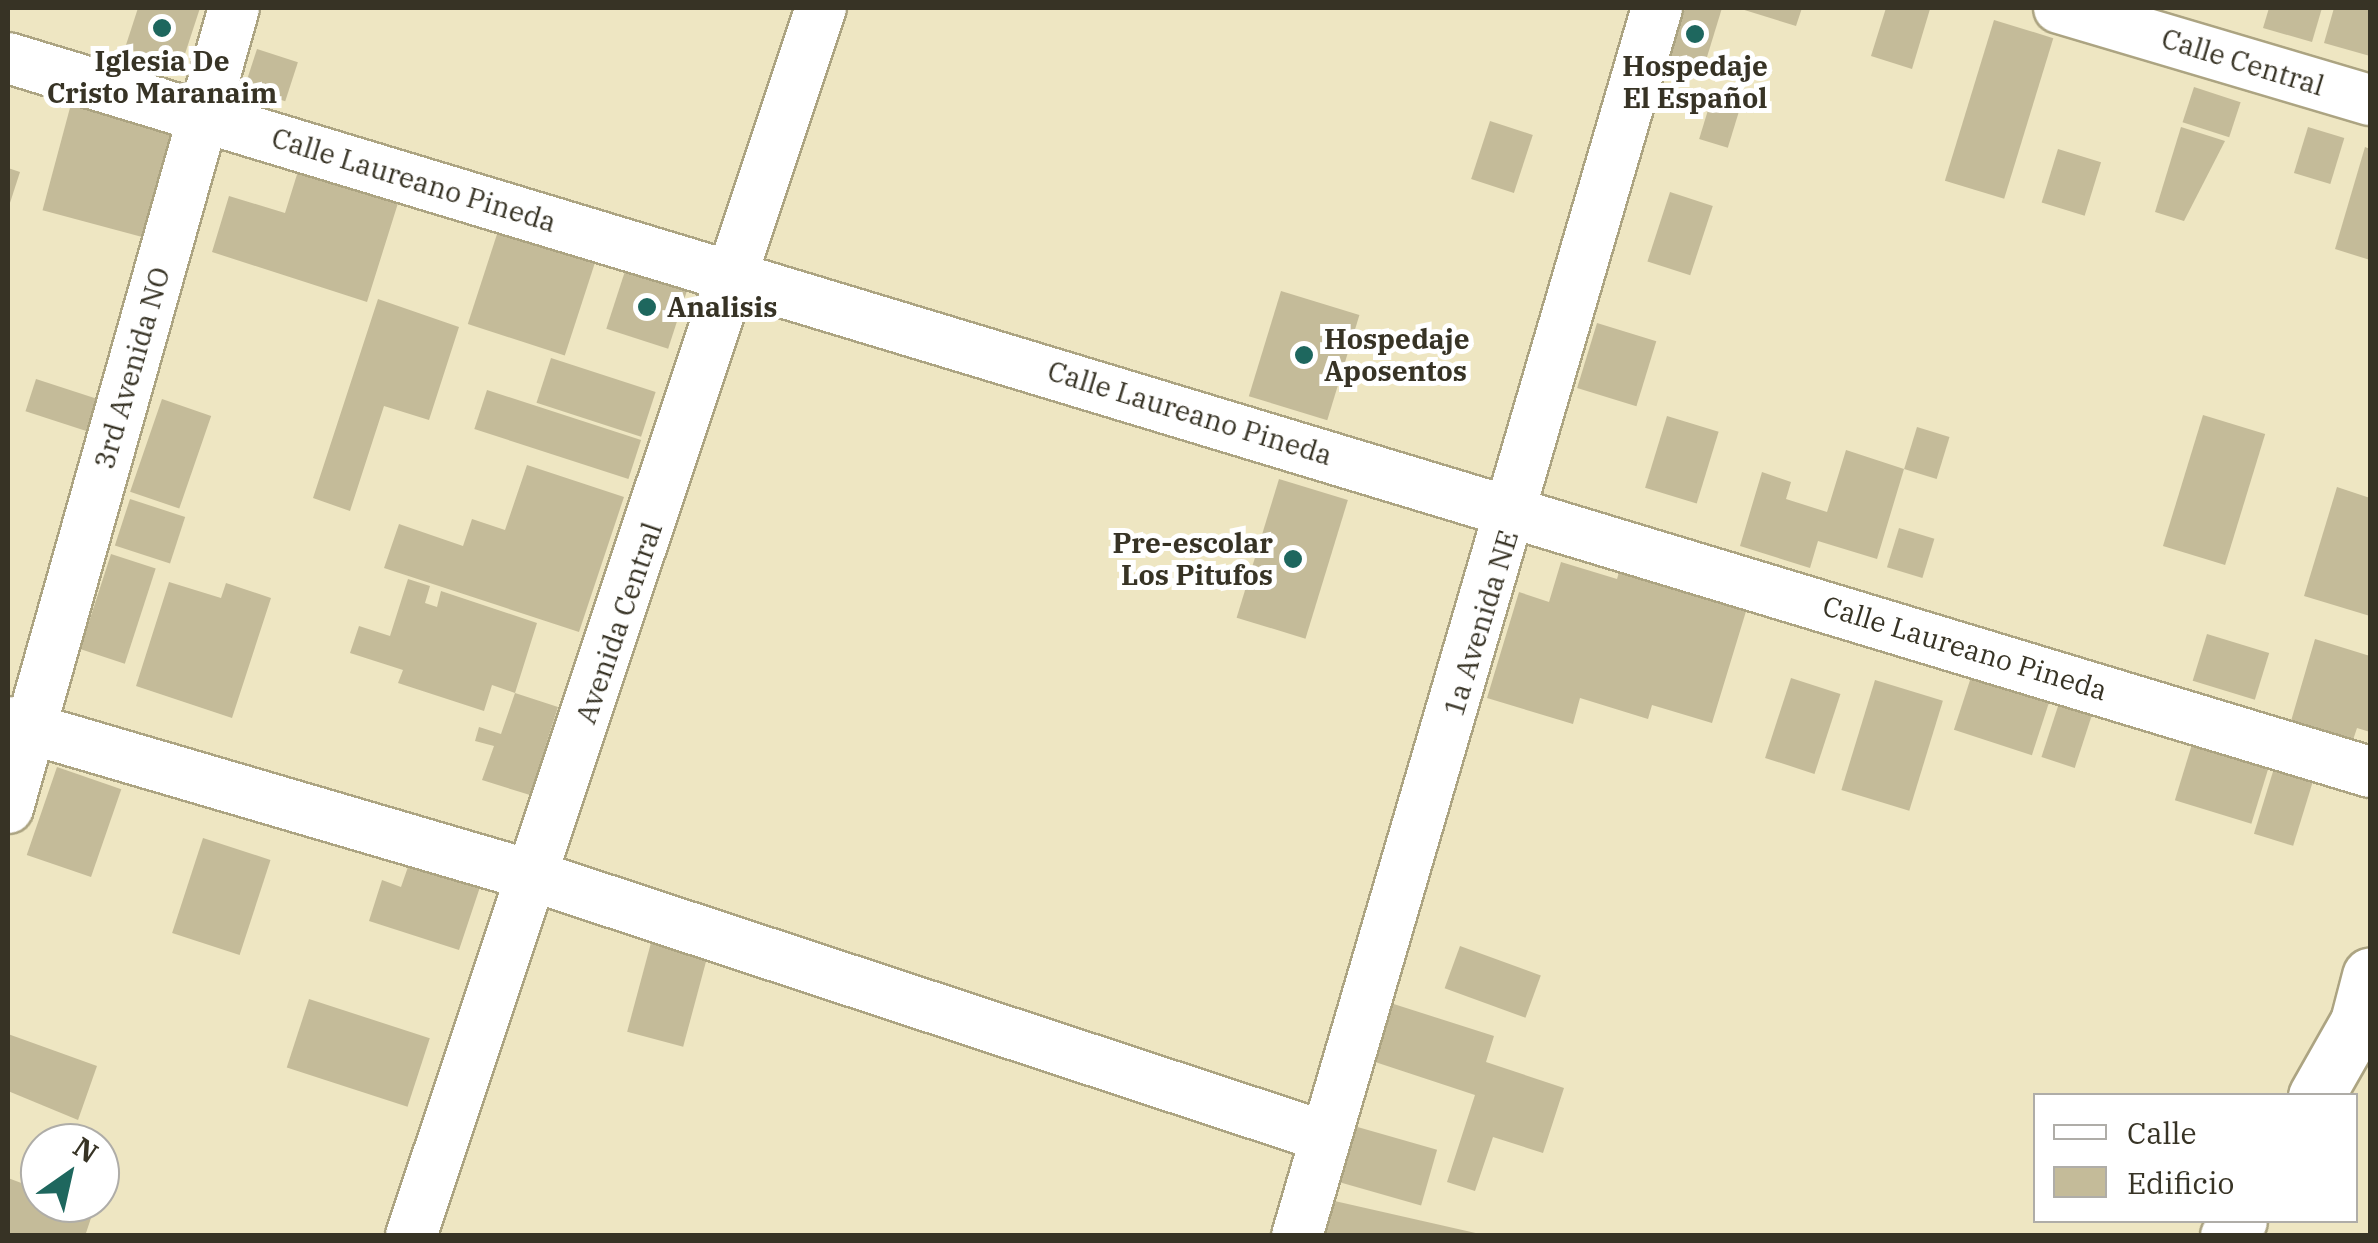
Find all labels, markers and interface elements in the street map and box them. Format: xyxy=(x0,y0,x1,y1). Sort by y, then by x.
marker: Iglesia De Cristo Maranaim xyxy=(151,17,173,39)
street label: Calle Central xyxy=(2158,21,2328,103)
marker: Hospedaje El Español xyxy=(1684,23,1706,45)
place label: Iglesia De Cristo Maranaim xyxy=(47,44,277,110)
place label: Hospedaje El Español xyxy=(1622,49,1768,115)
street label: Calle Laureano Pineda xyxy=(268,121,560,239)
street label: 3rd Avenida NO xyxy=(87,263,177,473)
place label: Analisis xyxy=(667,290,777,324)
marker: Analisis xyxy=(636,296,658,318)
place label: Hospedaje Aposentos xyxy=(1324,322,1470,388)
marker: Hospedaje Aposentos xyxy=(1293,344,1315,366)
street label: Calle Laureano Pineda xyxy=(1044,354,1336,472)
street label: Avenida Central xyxy=(569,518,669,728)
place label: Pre-escolar Los Pitufos xyxy=(1112,526,1273,592)
street label: 1a Avenida NE xyxy=(1437,526,1525,720)
marker: Pre-escolar Los Pitufos xyxy=(1282,548,1304,570)
street label: Calle Laureano Pineda xyxy=(1819,589,2111,707)
legend xyxy=(2033,1093,2358,1223)
text: Calle xyxy=(2127,1113,2197,1152)
north arrow xyxy=(20,1123,120,1223)
text: N xyxy=(66,1128,105,1171)
text: Edificio xyxy=(2127,1163,2234,1202)

